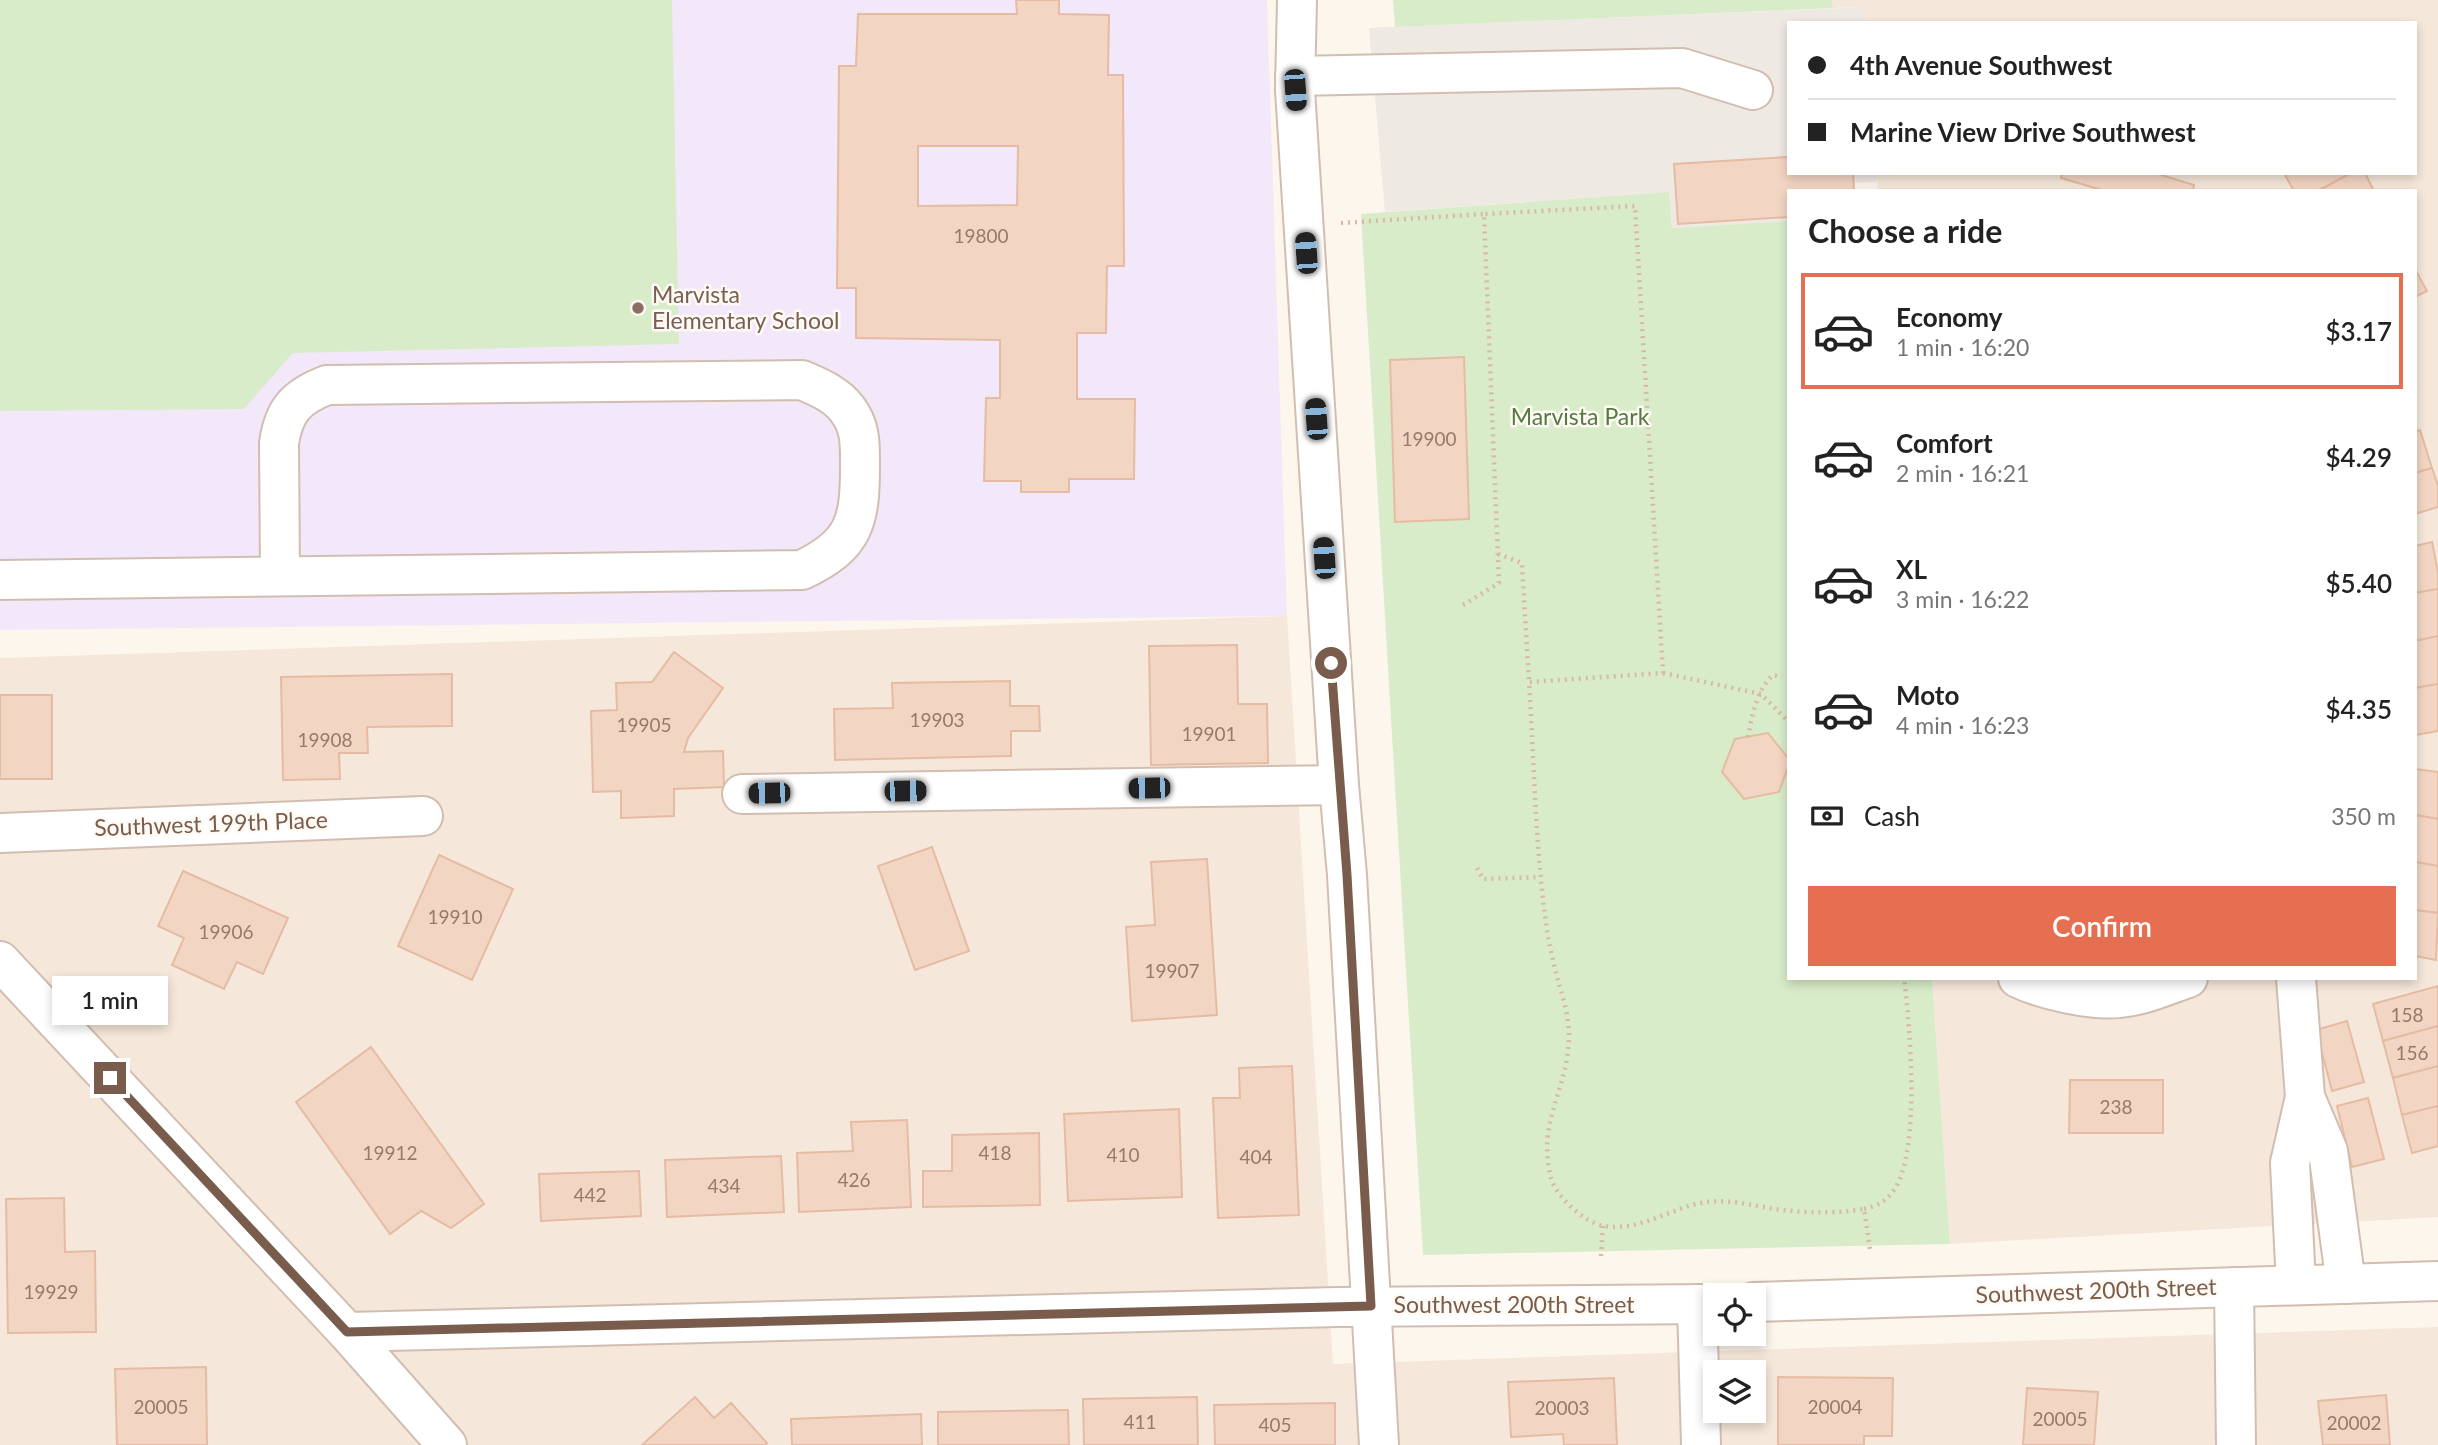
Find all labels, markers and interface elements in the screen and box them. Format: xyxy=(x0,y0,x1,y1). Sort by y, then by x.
text: 4th Avenue Southwest xyxy=(1850,49,2112,81)
car xyxy=(1284,68,1307,112)
text: Marine View Drive Southwest xyxy=(1850,116,2196,148)
text: Choose a ride xyxy=(1808,211,2002,250)
house number: 19800 xyxy=(953,224,1009,247)
car xyxy=(1295,231,1318,275)
place label: Marvista Elementary School xyxy=(652,280,839,334)
marker: Marvista Elementary School xyxy=(630,300,646,316)
icon: car xyxy=(1812,300,1875,363)
text: Economy xyxy=(1896,301,2002,333)
text: $3.17 xyxy=(2326,315,2392,347)
text: 1 min · 16:20 xyxy=(1896,333,2029,361)
car xyxy=(1305,397,1328,441)
park label: Marvista Park xyxy=(1511,402,1650,430)
icon: car xyxy=(1812,426,1875,489)
house number: 19900 xyxy=(1401,427,1457,450)
text: Comfort xyxy=(1896,427,1993,459)
text: $4.29 xyxy=(2326,441,2392,473)
text: 2 min · 16:21 xyxy=(1896,459,2029,487)
car xyxy=(1313,536,1336,580)
icon: car xyxy=(1812,552,1875,615)
text: XL xyxy=(1896,553,1927,585)
text: $5.40 xyxy=(2326,567,2392,599)
text: 3 min · 16:22 xyxy=(1896,585,2029,613)
route start xyxy=(1315,647,1347,679)
icon: car xyxy=(1812,678,1875,741)
text: Moto xyxy=(1896,679,1959,711)
text: $4.35 xyxy=(2326,693,2392,725)
house number: 19903 xyxy=(909,708,965,731)
text: 4 min · 16:23 xyxy=(1896,711,2029,739)
house number: 19905 xyxy=(616,713,672,736)
house number: 19901 xyxy=(1181,722,1237,745)
house number: 19908 xyxy=(297,728,353,751)
car xyxy=(1128,777,1171,799)
car xyxy=(884,780,927,802)
car xyxy=(748,782,791,804)
icon: cash xyxy=(1808,797,1846,835)
text: Cash xyxy=(1864,800,1920,832)
text: 350 m xyxy=(2331,802,2396,830)
street label: Southwest 199th Place xyxy=(94,805,328,841)
button: Confirm xyxy=(1808,886,2396,966)
house number: 19910 xyxy=(427,905,483,928)
house number: 19906 xyxy=(198,920,254,943)
house number: 19907 xyxy=(1144,959,1200,982)
callout: 1 min xyxy=(52,976,168,1026)
text: 1 min xyxy=(82,986,138,1014)
house number: 158 xyxy=(2390,1003,2424,1026)
house number: 156 xyxy=(2395,1041,2429,1064)
route end xyxy=(94,1062,126,1094)
house number: 238 xyxy=(2099,1095,2133,1118)
house number: 19912 xyxy=(362,1141,418,1164)
house number: 418 xyxy=(978,1141,1012,1164)
house number: 410 xyxy=(1106,1143,1140,1166)
house number: 404 xyxy=(1239,1145,1273,1168)
house number: 426 xyxy=(837,1168,871,1191)
house number: 434 xyxy=(707,1174,741,1197)
house number: 442 xyxy=(573,1183,607,1206)
street label: Southwest 200th Street xyxy=(1975,1272,2218,1308)
house number: 19929 xyxy=(23,1280,79,1303)
map controls xyxy=(1703,1283,1766,1423)
button: locate xyxy=(1703,1283,1766,1346)
street label: Southwest 200th Street xyxy=(1394,1290,1635,1318)
button: layers xyxy=(1703,1360,1766,1423)
house number: 20005 xyxy=(133,1395,189,1418)
house number: 20004 xyxy=(1807,1395,1863,1418)
house number: 20003 xyxy=(1534,1396,1590,1419)
house number: 20005 xyxy=(2032,1407,2088,1430)
house number: 411 xyxy=(1123,1410,1157,1433)
house number: 20002 xyxy=(2326,1411,2382,1434)
house number: 405 xyxy=(1258,1413,1292,1436)

